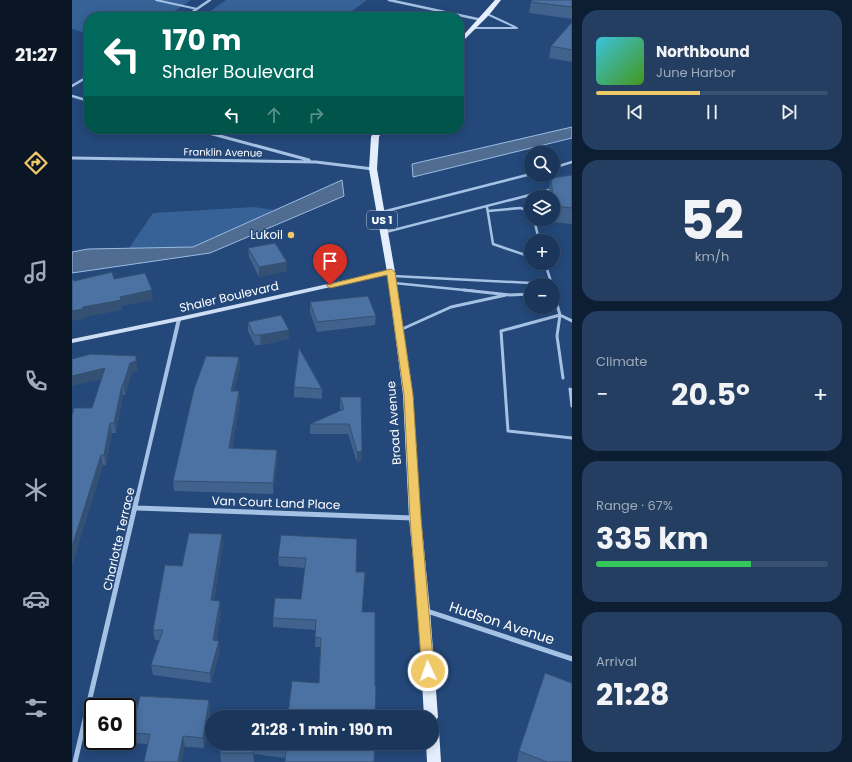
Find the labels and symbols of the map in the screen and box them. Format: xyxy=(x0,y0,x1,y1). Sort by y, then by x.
street label: Franklin Avenue xyxy=(184,144,262,161)
road number: US 1 xyxy=(367,211,397,229)
place label: Lukoil xyxy=(250,226,283,243)
marker: Lukoil xyxy=(286,230,296,240)
pin xyxy=(313,244,347,285)
street label: Shaler Boulevard xyxy=(178,277,280,316)
street label: Broad Avenue xyxy=(382,381,405,466)
street label: Charlotte Terrace xyxy=(98,486,139,592)
street label: Van Court Land Place xyxy=(211,492,341,513)
street label: Hudson Avenue xyxy=(447,597,558,650)
position arrow xyxy=(407,650,449,692)
speed limit sign: 60 xyxy=(84,698,136,750)

